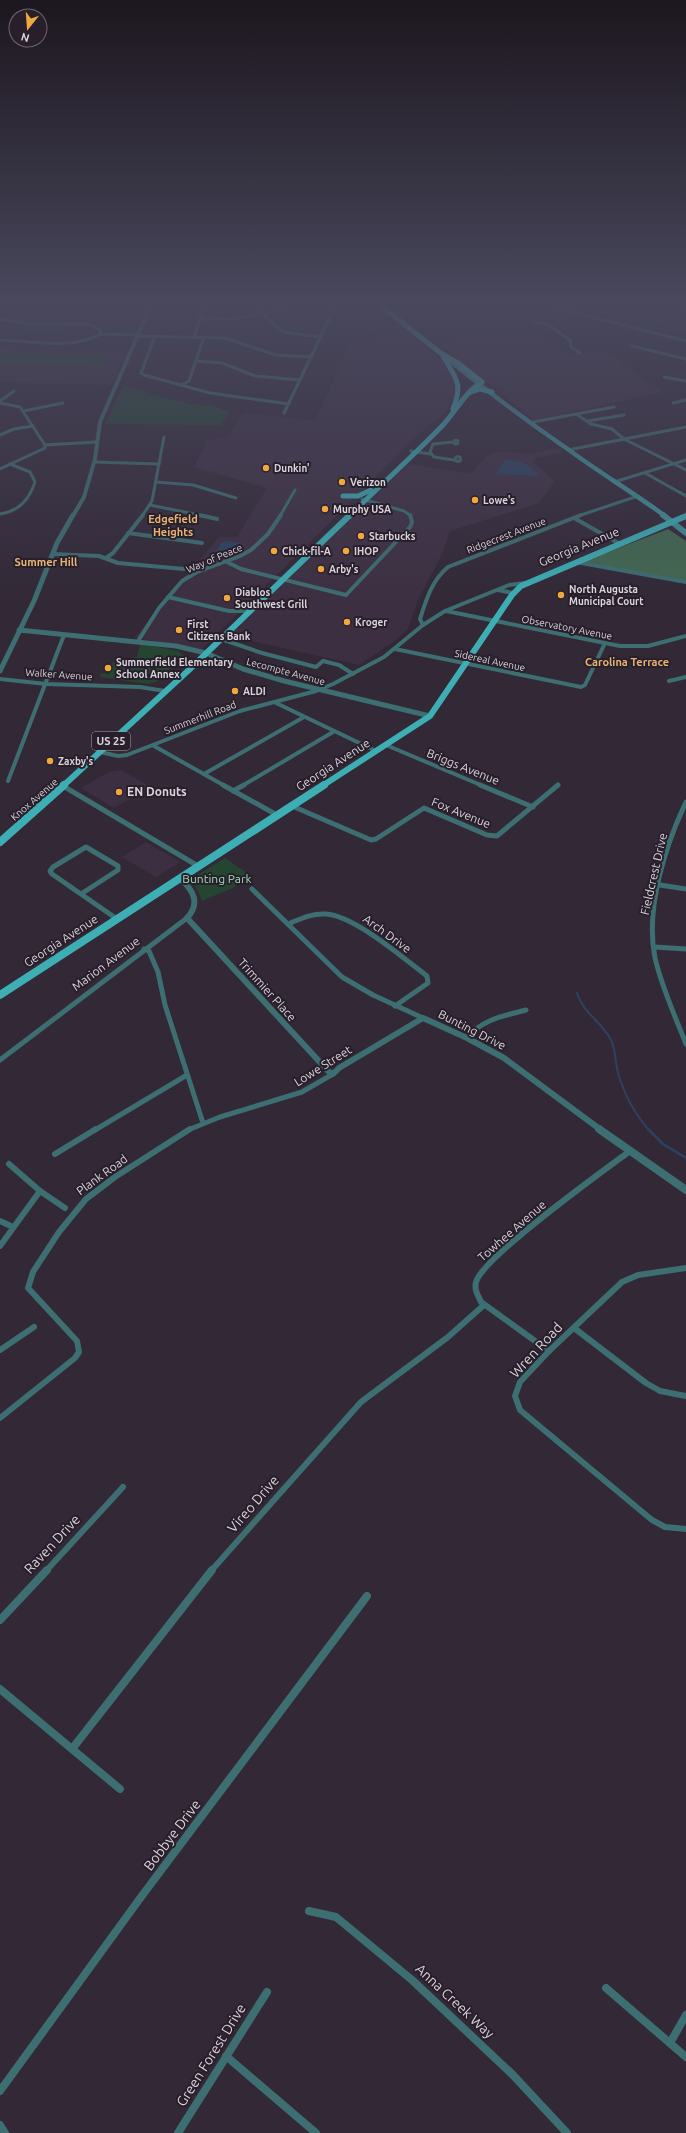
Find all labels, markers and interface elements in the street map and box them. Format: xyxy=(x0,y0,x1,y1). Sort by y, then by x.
north arrow xyxy=(8,8,48,48)
text: N xyxy=(19,31,31,45)
marker: Dunkin' xyxy=(261,463,271,473)
place label: Dunkin' xyxy=(274,463,310,474)
marker: Verizon xyxy=(337,477,347,487)
place label: Verizon xyxy=(350,477,386,488)
marker: Lowe's xyxy=(470,495,480,505)
place label: Lowe's xyxy=(483,495,515,506)
marker: Murphy USA xyxy=(320,504,330,514)
place label: Murphy USA xyxy=(333,504,391,515)
district label: Edgefield Heights xyxy=(148,513,198,538)
street label: Ridgecrest Avenue xyxy=(465,515,547,556)
street label: Georgia Avenue xyxy=(537,525,621,569)
marker: Starbucks xyxy=(356,531,366,541)
place label: Starbucks xyxy=(369,531,416,542)
street label: Way of Peace xyxy=(185,542,244,575)
marker: Chick-fil-A xyxy=(269,546,279,556)
place label: Chick-fil-A xyxy=(282,546,331,557)
marker: IHOP xyxy=(341,546,351,556)
place label: IHOP xyxy=(354,546,378,557)
district label: Summer Hill xyxy=(15,556,78,568)
marker: Arby's xyxy=(316,564,326,574)
place label: Arby's xyxy=(329,564,359,575)
place label: North Augusta Municipal Court xyxy=(569,584,644,607)
place label: Diablos Southwest Grill xyxy=(235,587,307,610)
marker: North Augusta Municipal Court xyxy=(556,590,566,600)
marker: Diablos Southwest Grill xyxy=(222,593,232,603)
street label: Observatory Avenue xyxy=(521,613,613,642)
marker: Kroger xyxy=(342,617,352,627)
place label: Kroger xyxy=(355,617,388,628)
place label: First Citizens Bank xyxy=(187,619,251,642)
marker: First Citizens Bank xyxy=(174,625,184,635)
street label: Sidereal Avenue xyxy=(453,648,526,673)
street label: Lecompte Avenue xyxy=(245,656,326,687)
district label: Carolina Terrace xyxy=(585,656,669,668)
place label: Summerfield Elementary School Annex xyxy=(116,657,234,680)
marker: Summerfield Elementary School Annex xyxy=(103,663,113,673)
street label: Walker Avenue xyxy=(25,667,93,682)
marker: ALDI xyxy=(230,686,240,696)
place label: ALDI xyxy=(243,686,266,697)
street label: Summerhill Road xyxy=(163,699,238,736)
road number: US 25 xyxy=(92,732,130,750)
street label: Georgia Avenue xyxy=(293,736,372,793)
street label: Briggs Avenue xyxy=(425,746,501,787)
marker: Zaxby's xyxy=(45,756,55,766)
place label: Zaxby's xyxy=(58,756,94,767)
street label: Knox Avenue xyxy=(9,776,60,823)
place label: EN Donuts xyxy=(127,785,187,798)
marker: EN Donuts xyxy=(114,787,124,797)
street label: Fox Avenue xyxy=(430,795,493,830)
street label: Fieldcrest Drive xyxy=(638,832,669,916)
park label: Bunting Park xyxy=(182,872,252,885)
street label: Georgia Avenue xyxy=(21,912,100,969)
street label: Arch Drive xyxy=(361,912,414,955)
street label: Marion Avenue xyxy=(69,934,142,993)
street label: Trimmier Place xyxy=(236,956,299,1024)
street label: Bunting Drive xyxy=(436,1007,508,1052)
street label: Lowe Street xyxy=(292,1043,354,1088)
street label: Plank Road xyxy=(74,1152,130,1197)
street label: Towhee Avenue xyxy=(475,1198,548,1264)
street label: Wren Road xyxy=(507,1319,565,1381)
street label: Vireo Drive xyxy=(224,1472,282,1536)
street label: Raven Drive xyxy=(21,1511,83,1577)
street label: Bobbye Drive xyxy=(140,1797,204,1873)
street label: Anna Creek Way xyxy=(412,1960,498,2042)
street label: Green Forest Drive xyxy=(173,2001,249,2109)

